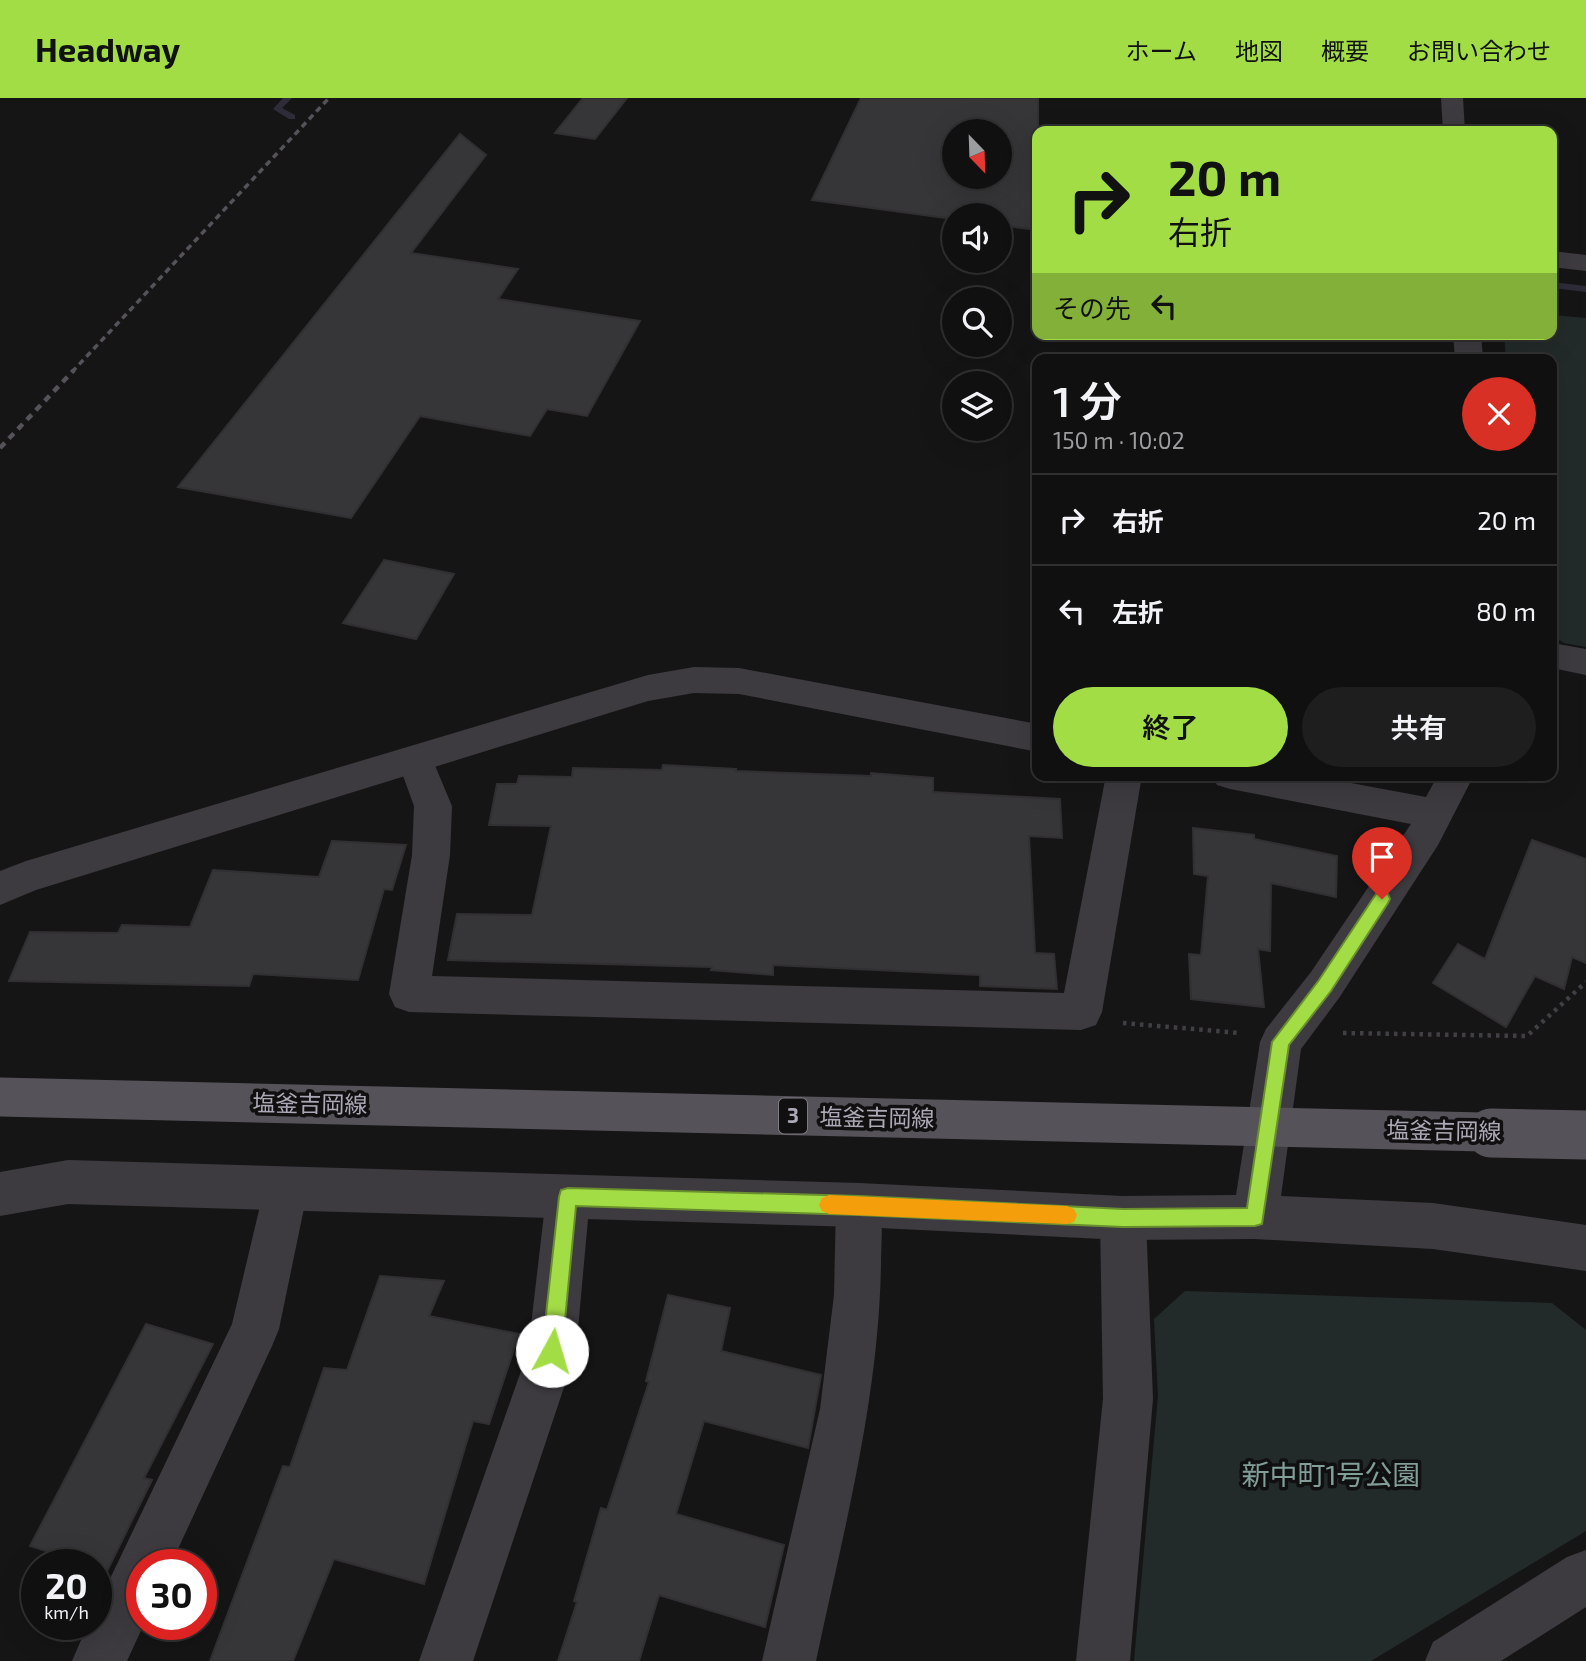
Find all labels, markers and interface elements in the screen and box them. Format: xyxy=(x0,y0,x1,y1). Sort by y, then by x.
text: Headway xyxy=(35,29,180,69)
text: ホーム xyxy=(1126,36,1197,65)
text: 地図 xyxy=(1235,36,1283,65)
text: 概要 xyxy=(1321,36,1369,65)
text: お問い合わせ xyxy=(1407,36,1551,65)
north arrow xyxy=(942,119,1012,189)
map controls xyxy=(942,119,1012,441)
text: 20 m xyxy=(1168,147,1281,206)
icon: right xyxy=(1053,154,1144,245)
button: sound xyxy=(942,203,1012,273)
text: 右折 xyxy=(1168,212,1232,250)
button: search xyxy=(942,287,1012,357)
icon: left xyxy=(1145,287,1183,325)
text: その先 xyxy=(1053,292,1131,323)
button: layers xyxy=(942,371,1012,441)
text: 1 分 xyxy=(1053,375,1122,425)
button: close xyxy=(1462,377,1536,451)
text: 150 m · 10:02 xyxy=(1053,426,1185,454)
icon: right xyxy=(1053,501,1091,539)
text: 20 m xyxy=(1477,504,1536,535)
text: 右折 xyxy=(1112,505,1164,536)
icon: left xyxy=(1053,592,1091,630)
text: 80 m xyxy=(1476,595,1536,626)
text: 左折 xyxy=(1112,596,1164,627)
button: 終了 xyxy=(1053,687,1288,767)
button: 共有 xyxy=(1302,687,1536,767)
pin xyxy=(1352,827,1412,899)
icon: arrive xyxy=(1363,838,1401,876)
street label: 塩釜吉岡線 xyxy=(252,1088,368,1118)
road number: 3 xyxy=(779,1098,807,1134)
street label: 塩釜吉岡線 xyxy=(819,1102,935,1132)
street label: 塩釜吉岡線 xyxy=(1386,1115,1502,1145)
position arrow xyxy=(515,1314,589,1388)
park label: 新中町1号公園 xyxy=(1241,1457,1421,1491)
speed limit sign: 30 xyxy=(126,1549,217,1640)
text: 20 xyxy=(45,1564,88,1606)
text: km/h xyxy=(44,1601,89,1623)

